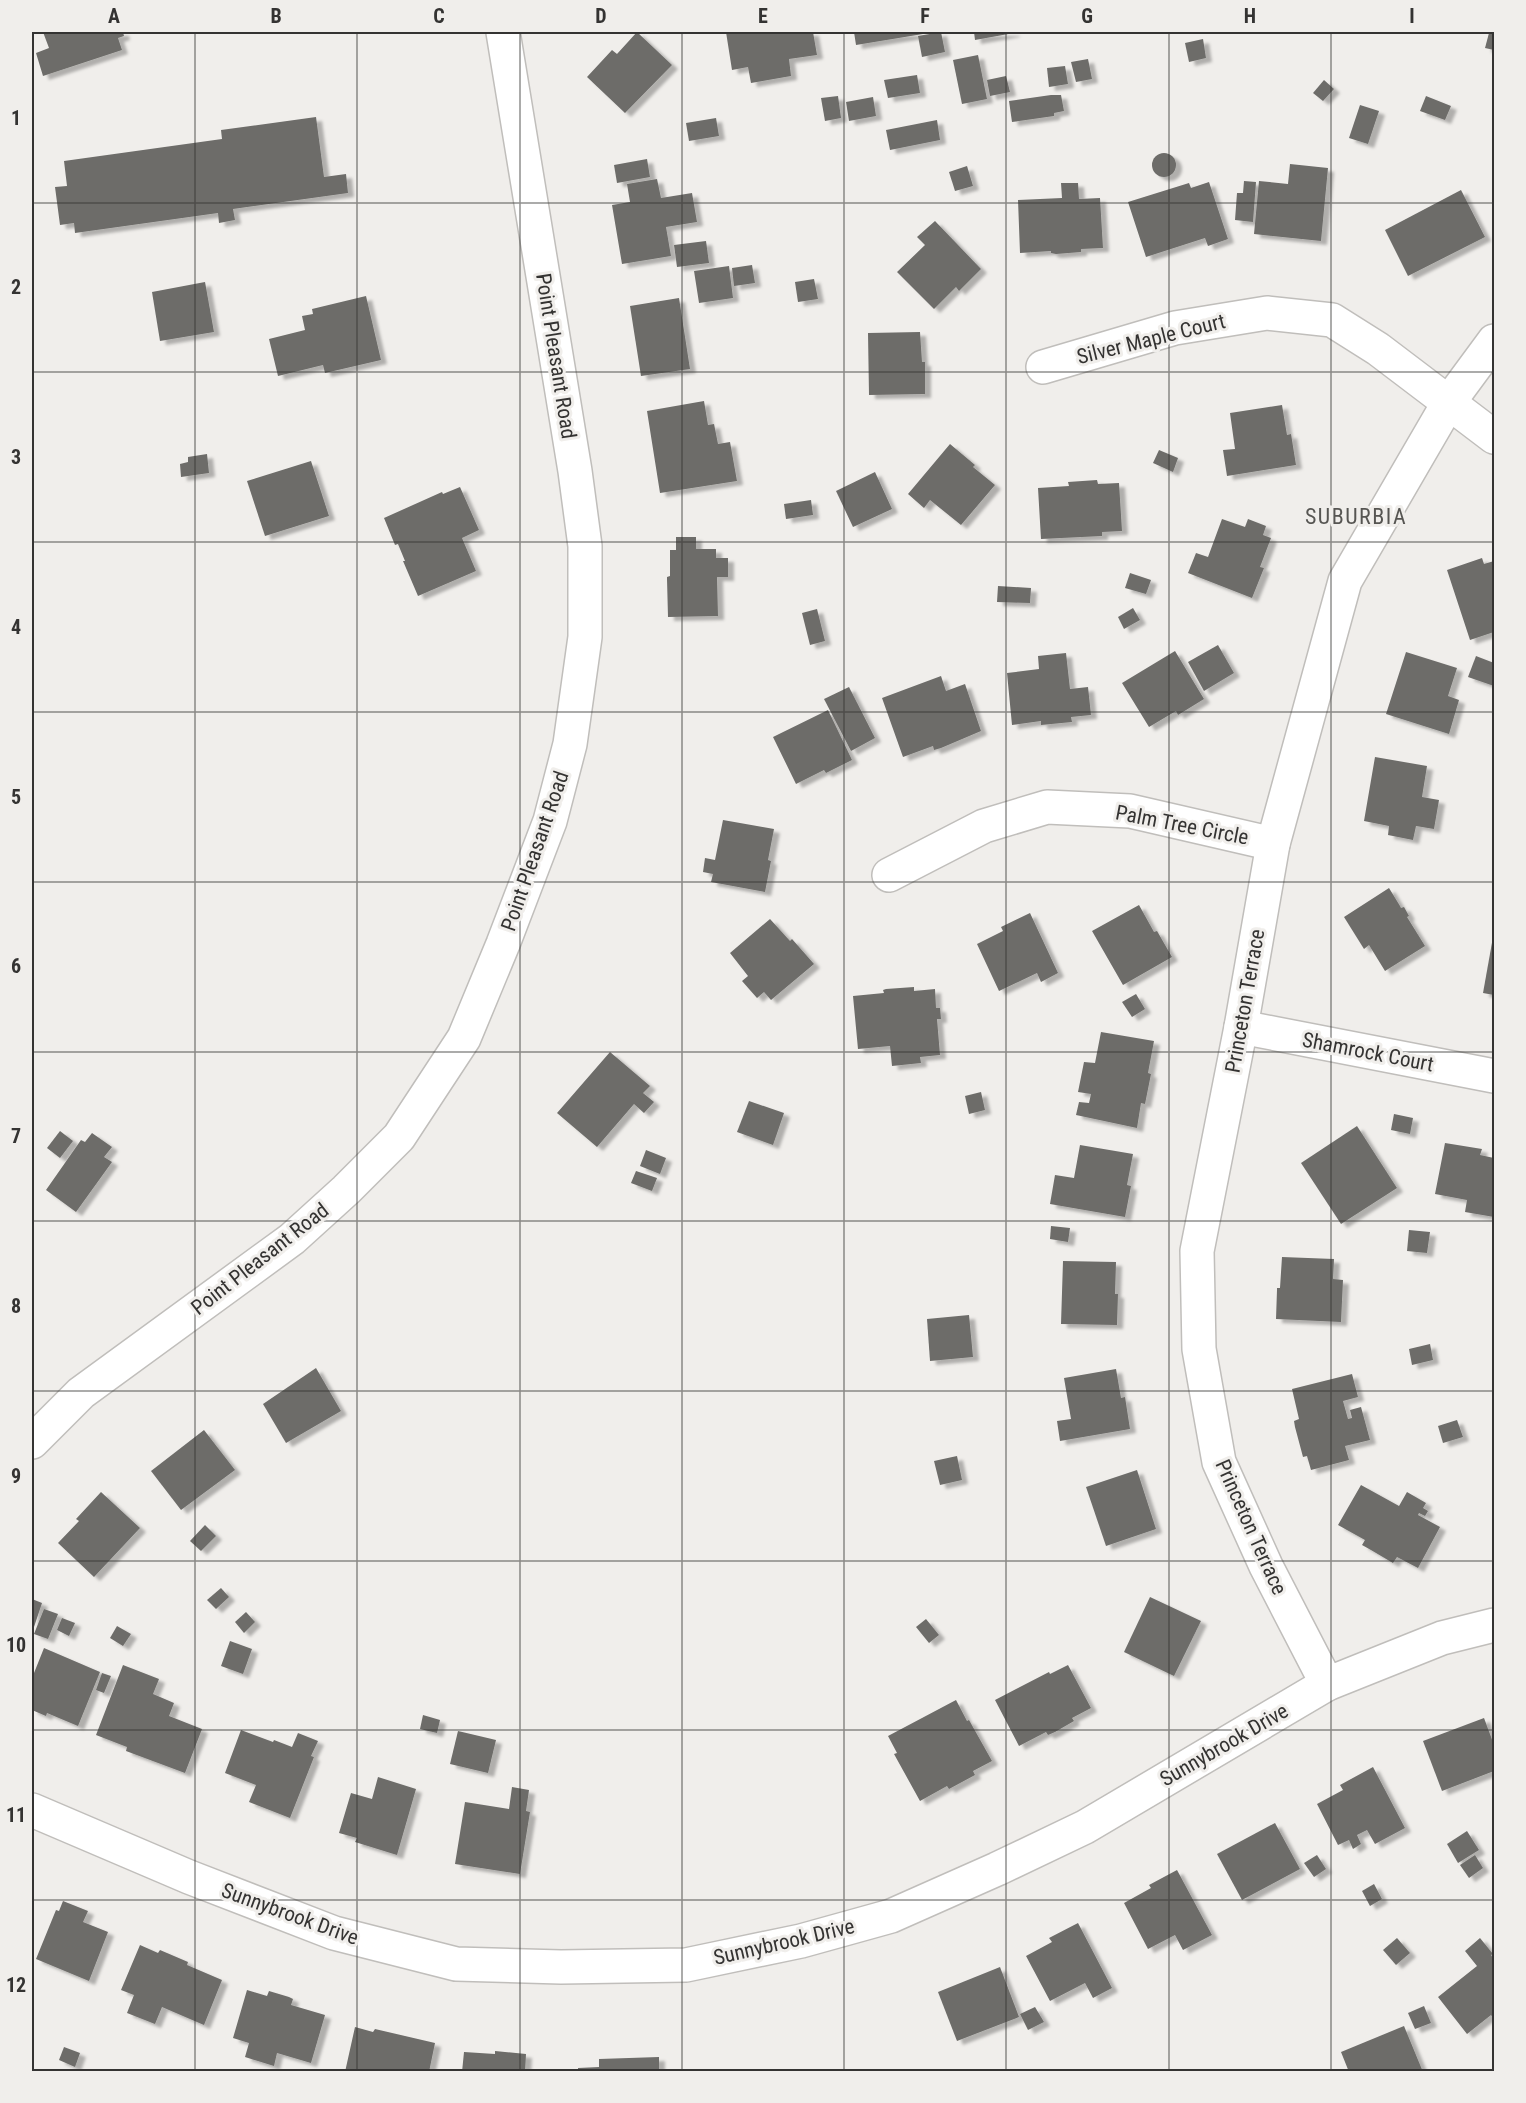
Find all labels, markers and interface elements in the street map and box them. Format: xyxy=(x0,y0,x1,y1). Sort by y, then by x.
text: A xyxy=(108,4,120,28)
text: B xyxy=(270,4,282,28)
text: C xyxy=(433,4,445,28)
text: D xyxy=(595,4,607,28)
text: E xyxy=(758,4,768,28)
text: F xyxy=(920,4,930,28)
text: G xyxy=(1081,4,1093,28)
text: H xyxy=(1244,4,1256,28)
text: I xyxy=(1409,4,1415,28)
text: 1 xyxy=(11,106,21,130)
street label: Point Pleasant Road xyxy=(531,271,581,441)
text: 2 xyxy=(11,275,21,299)
street label: Silver Maple Court xyxy=(1074,309,1228,369)
text: 3 xyxy=(11,445,21,469)
district label: SUBURBIA xyxy=(1305,504,1407,529)
text: 4 xyxy=(11,615,21,639)
street label: Point Pleasant Road xyxy=(496,768,574,934)
text: 5 xyxy=(11,785,21,809)
street label: Palm Tree Circle xyxy=(1114,800,1251,850)
street label: Princeton Terrace xyxy=(1221,927,1269,1075)
text: 6 xyxy=(11,954,21,978)
street label: Shamrock Court xyxy=(1300,1027,1436,1077)
text: 7 xyxy=(11,1124,21,1148)
street label: Point Pleasant Road xyxy=(187,1198,333,1320)
text: 8 xyxy=(11,1294,21,1318)
street label: Princeton Terrace xyxy=(1210,1456,1292,1598)
text: 9 xyxy=(11,1464,21,1488)
text: 10 xyxy=(6,1633,26,1657)
street label: Sunnybrook Drive xyxy=(1156,1699,1292,1791)
text: 11 xyxy=(6,1803,26,1827)
street label: Sunnybrook Drive xyxy=(218,1878,362,1950)
street label: Sunnybrook Drive xyxy=(711,1914,857,1970)
text: 12 xyxy=(6,1973,26,1997)

